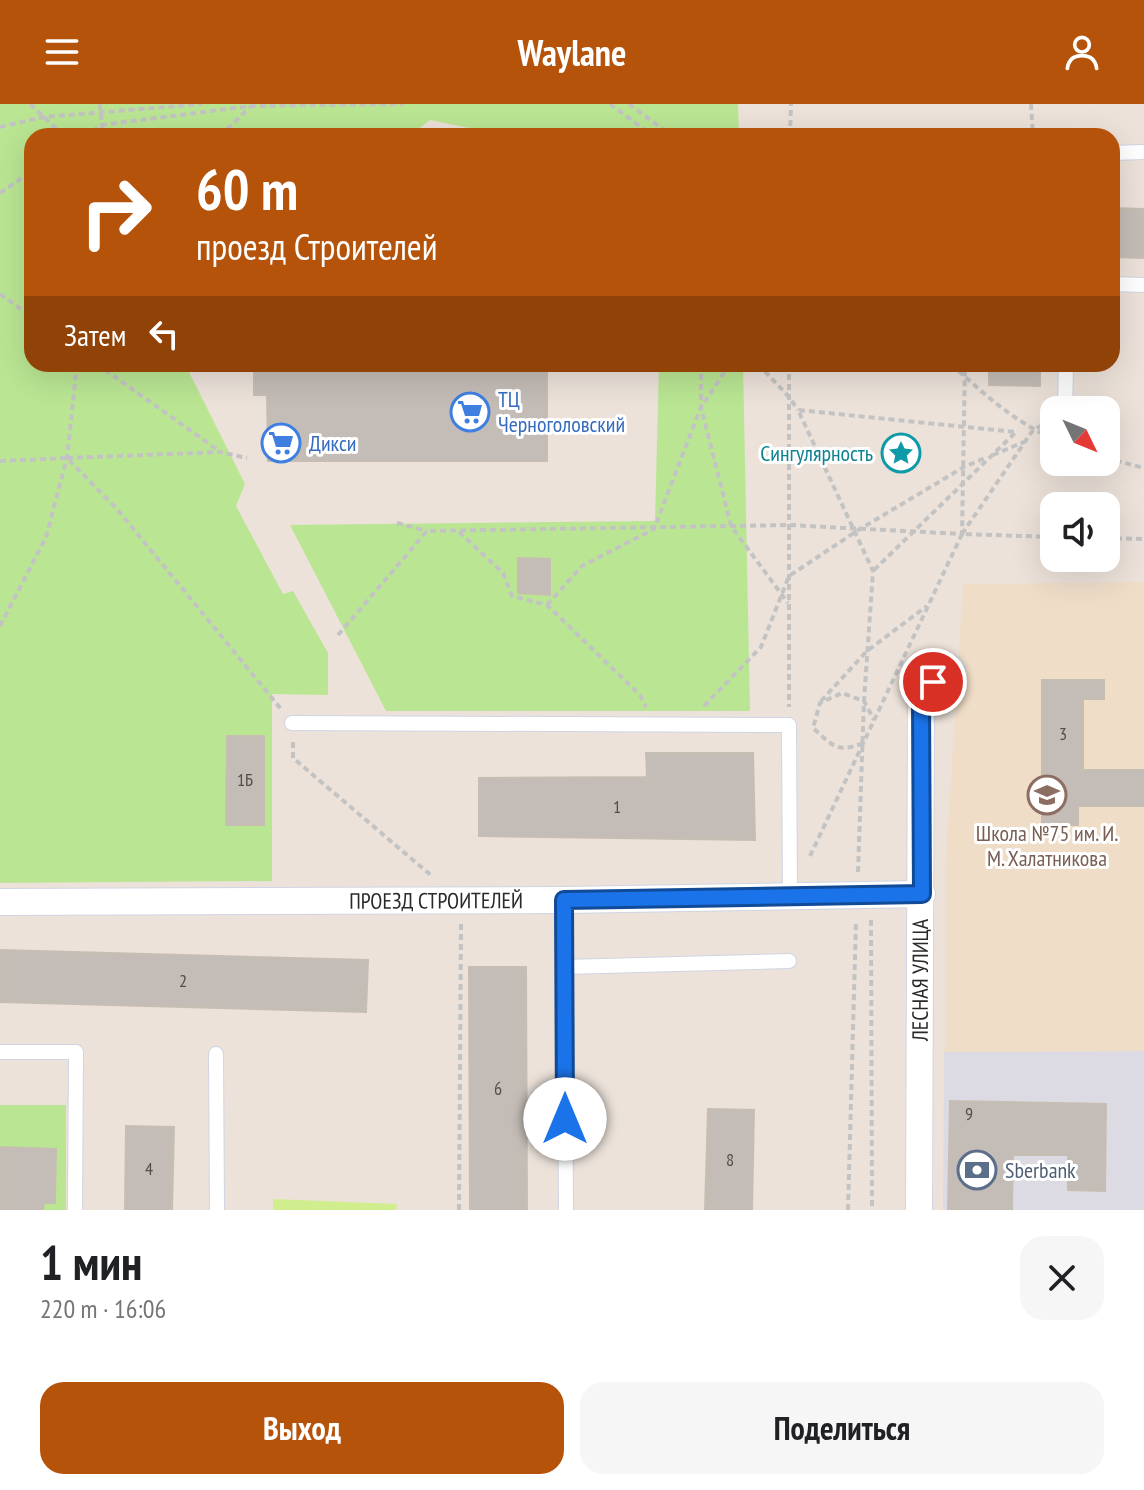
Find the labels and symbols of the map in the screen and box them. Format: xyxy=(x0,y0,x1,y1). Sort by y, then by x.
place label: ТЦ Черноголовский xyxy=(498,385,625,438)
supermarket icon: ТЦ Черноголовский xyxy=(449,391,491,433)
north arrow xyxy=(1040,396,1120,476)
supermarket icon: Дикси xyxy=(260,422,302,464)
place label: Дикси xyxy=(309,429,356,457)
place icon: Сингулярность xyxy=(880,432,922,474)
place label: Сингулярность xyxy=(760,439,873,467)
pin xyxy=(899,648,967,716)
house number: 3 xyxy=(1059,722,1067,745)
house number: 1Б xyxy=(237,768,253,791)
school or university icon: Школа №75 им. И. М. Халатникова xyxy=(1026,774,1068,816)
house number: 1 xyxy=(613,795,621,818)
place label: Школа №75 им. И. М. Халатникова xyxy=(976,819,1118,872)
street label: ПРОЕЗД СТРОИТЕЛЕЙ xyxy=(349,886,523,915)
street label: ЛЕСНАЯ УЛИЦА xyxy=(906,918,934,1042)
house number: 2 xyxy=(179,969,187,992)
house number: 6 xyxy=(494,1077,502,1100)
position arrow xyxy=(523,1077,607,1161)
house number: 9 xyxy=(965,1102,973,1125)
house number: 8 xyxy=(726,1148,734,1171)
bank icon: Sberbank xyxy=(956,1149,998,1191)
place label: Sberbank xyxy=(1005,1156,1076,1184)
house number: 4 xyxy=(145,1157,153,1180)

